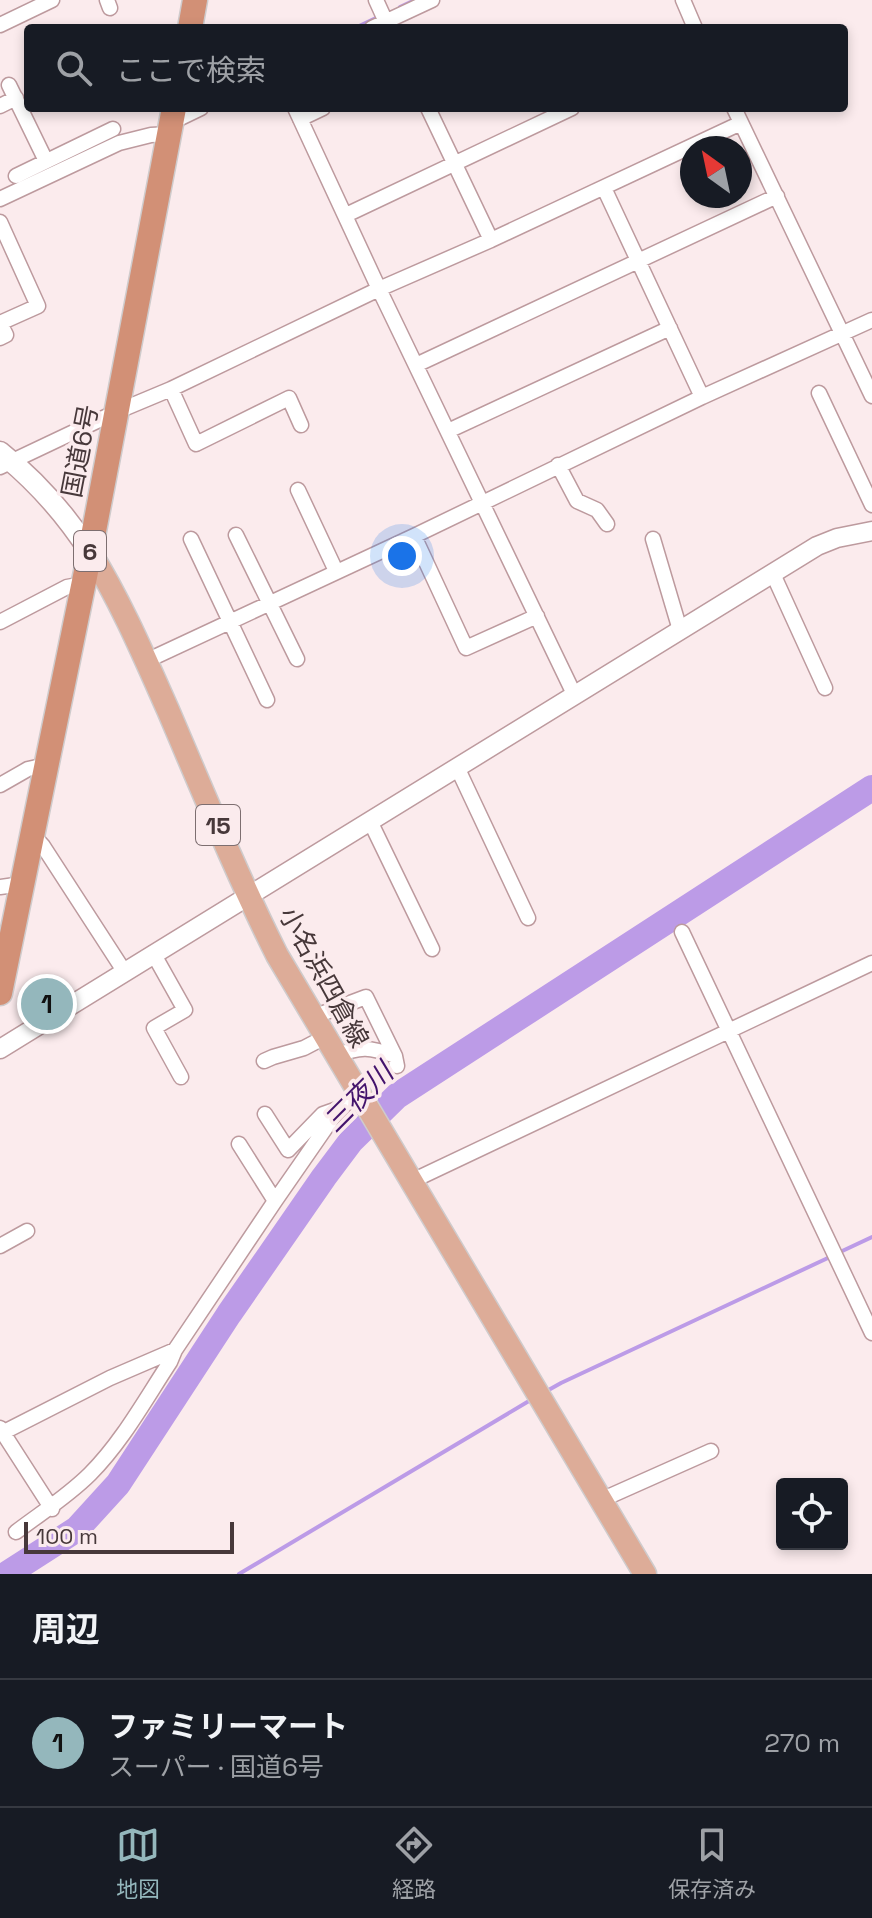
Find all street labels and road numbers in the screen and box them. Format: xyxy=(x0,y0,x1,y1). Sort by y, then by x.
street label: 国道6号 xyxy=(54,402,106,500)
road number: 6 xyxy=(74,531,106,571)
road number: 15 xyxy=(196,805,240,845)
street label: 小名浜四倉線 xyxy=(271,901,377,1053)

